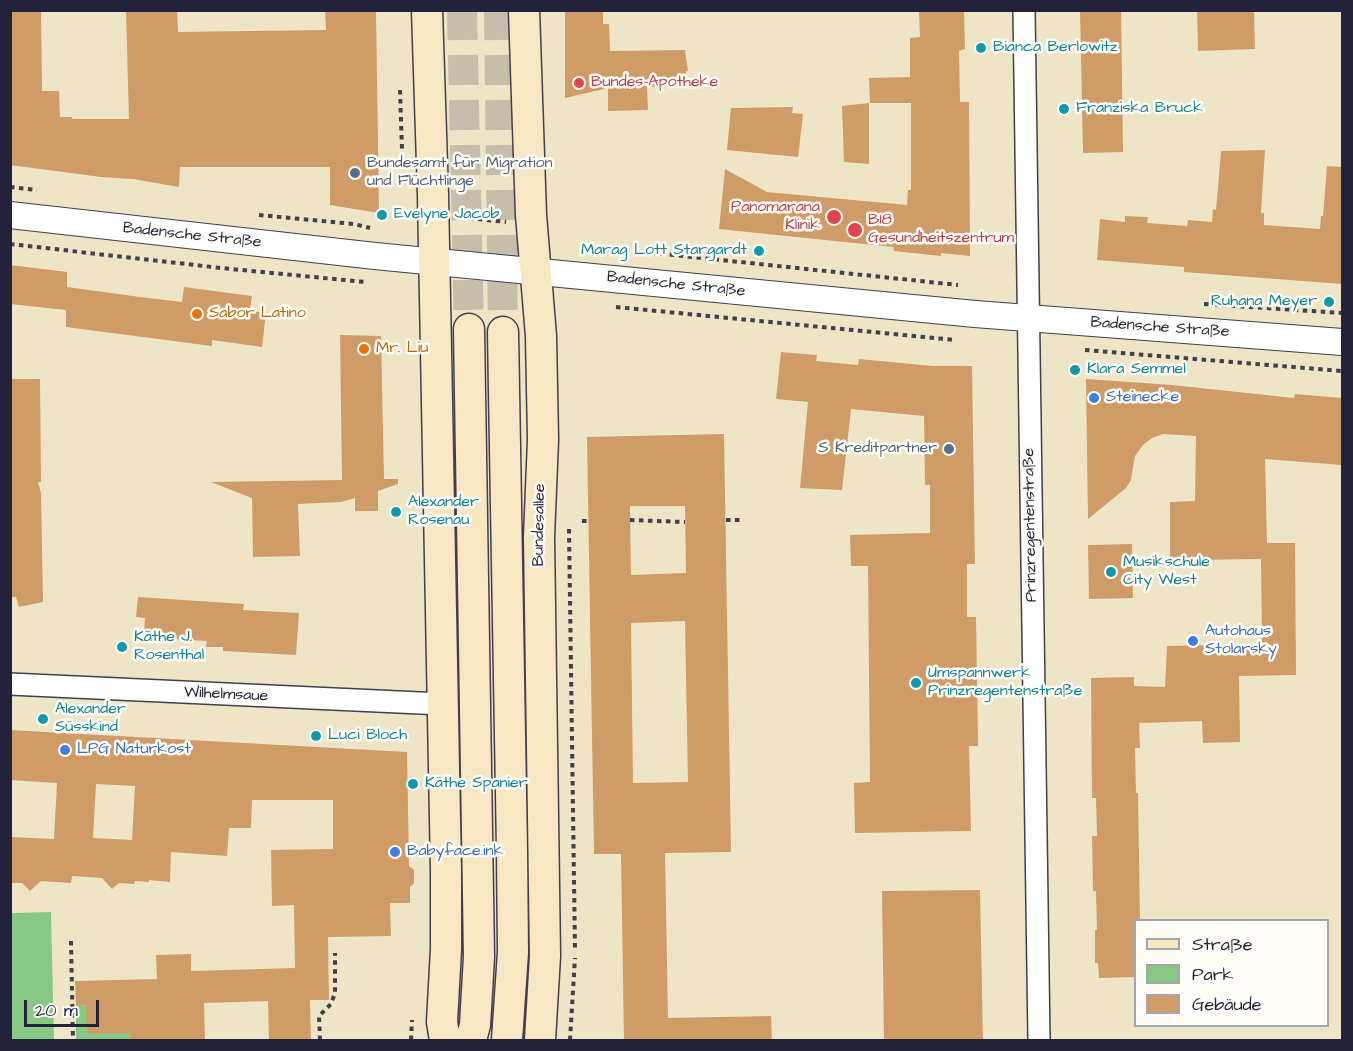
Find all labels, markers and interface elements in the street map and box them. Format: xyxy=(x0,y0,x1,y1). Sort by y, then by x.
place label: Bianca Berlowitz xyxy=(993,38,1118,58)
marker: Bianca Berlowitz xyxy=(974,41,988,55)
place label: Bundes-Apotheke xyxy=(591,73,718,93)
marker: Bundes-Apotheke xyxy=(572,76,586,90)
place label: Franziska Bruck xyxy=(1076,99,1203,119)
marker: Franziska Bruck xyxy=(1057,102,1071,116)
place label: Bundesamt für Migration und Flüchtlinge xyxy=(367,154,552,192)
marker: Bundesamt für Migration und Flüchtlinge xyxy=(348,166,362,180)
place label: Panomarana Klinik xyxy=(731,198,820,236)
place label: Evelyne Jacob xyxy=(394,205,500,225)
marker: Evelyne Jacob xyxy=(375,208,389,222)
marker: Panomarana Klinik xyxy=(825,208,843,226)
place label: B18 Gesundheitszentrum xyxy=(868,211,1014,249)
street label: Badensche Straße xyxy=(122,219,262,253)
marker: B18 Gesundheitszentrum xyxy=(846,221,864,239)
place label: Marag Lott Stargardt xyxy=(581,241,747,261)
marker: Marag Lott Stargardt xyxy=(752,244,766,258)
street label: Badensche Straße xyxy=(606,268,746,302)
place label: Ruhana Meyer xyxy=(1211,292,1317,312)
marker: Ruhana Meyer xyxy=(1322,295,1336,309)
place label: Sabor Latino xyxy=(209,304,306,324)
marker: Sabor Latino xyxy=(190,307,204,321)
street label: Badensche Straße xyxy=(1090,314,1230,342)
place label: Mr. Liu xyxy=(376,339,428,359)
marker: Mr. Liu xyxy=(357,342,371,356)
place label: Klara Semmel xyxy=(1087,360,1186,380)
marker: Klara Semmel xyxy=(1068,363,1082,377)
place label: Steinecke xyxy=(1106,388,1179,408)
marker: Steinecke xyxy=(1087,391,1101,405)
place label: S Kreditpartner xyxy=(818,439,937,459)
marker: S Kreditpartner xyxy=(942,442,956,456)
street label: Prinzregentenstraße xyxy=(1020,448,1042,602)
street label: Bundesallee xyxy=(530,483,550,567)
place label: Alexander Rosenau xyxy=(408,493,479,531)
marker: Alexander Rosenau xyxy=(389,505,403,519)
place label: Musikschule City West xyxy=(1123,553,1210,591)
marker: Musikschule City West xyxy=(1104,565,1118,579)
place label: Autohaus Stolarsky xyxy=(1205,622,1277,660)
place label: Käthe J. Rosenthal xyxy=(134,628,204,666)
marker: Autohaus Stolarsky xyxy=(1186,634,1200,648)
marker: Käthe J. Rosenthal xyxy=(115,640,129,654)
place label: Umspannwerk Prinzregentenstraße xyxy=(928,664,1082,702)
marker: Umspannwerk Prinzregentenstraße xyxy=(909,676,923,690)
street label: Wilhelmsaue xyxy=(183,683,269,707)
place label: Alexander Süsskind xyxy=(55,700,126,738)
marker: Alexander Süsskind xyxy=(36,712,50,726)
place label: Luci Bloch xyxy=(328,726,407,746)
marker: Luci Bloch xyxy=(309,729,323,743)
place label: LPG Naturkost xyxy=(77,740,191,760)
marker: LPG Naturkost xyxy=(58,743,72,757)
place label: Käthe Spanier xyxy=(425,774,528,794)
marker: Käthe Spanier xyxy=(406,777,420,791)
place label: Babyface.ink xyxy=(407,842,503,862)
marker: Babyface.ink xyxy=(388,845,402,859)
legend xyxy=(1134,919,1329,1027)
text: Straße xyxy=(1192,932,1252,957)
text: Park xyxy=(1192,962,1234,987)
scale bar xyxy=(27,988,102,1026)
text: Gebäude xyxy=(1192,992,1262,1017)
text: 20 m xyxy=(35,998,78,1023)

